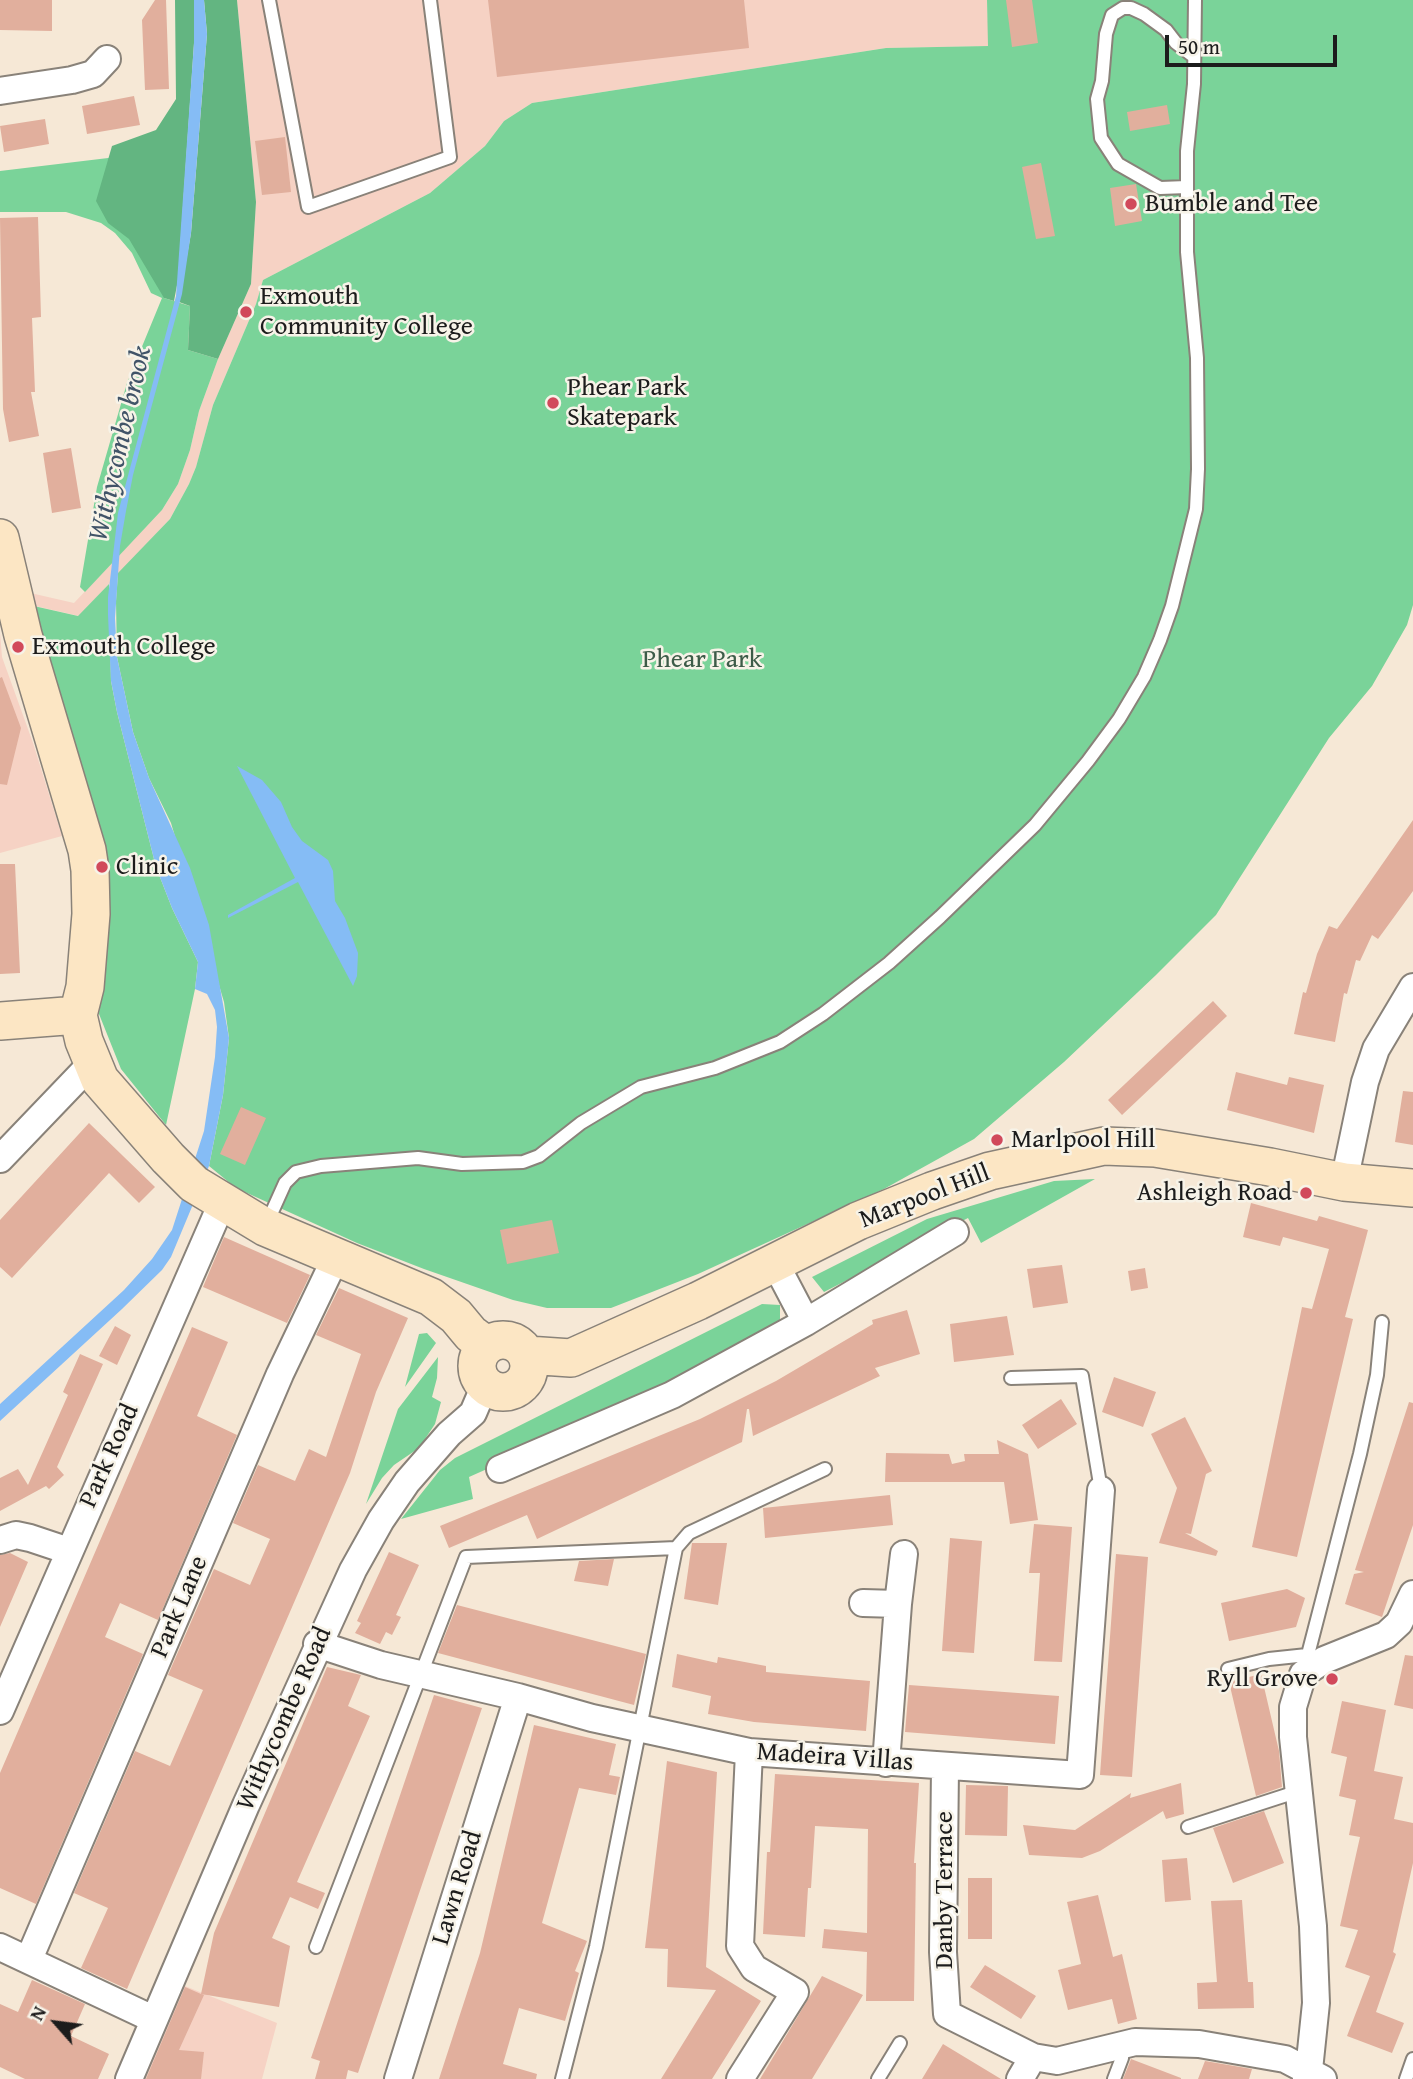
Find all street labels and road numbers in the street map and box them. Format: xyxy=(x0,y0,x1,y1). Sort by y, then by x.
street label: Marpool Hill xyxy=(855,1158,995,1236)
street label: Park Road xyxy=(73,1399,147,1513)
street label: Park Lane xyxy=(145,1551,215,1663)
street label: Withycombe Road xyxy=(230,1622,340,1816)
street label: Madeira Villas xyxy=(756,1737,914,1779)
street label: Danby Terrace xyxy=(929,1811,961,1969)
street label: Lawn Road xyxy=(426,1827,490,1949)

